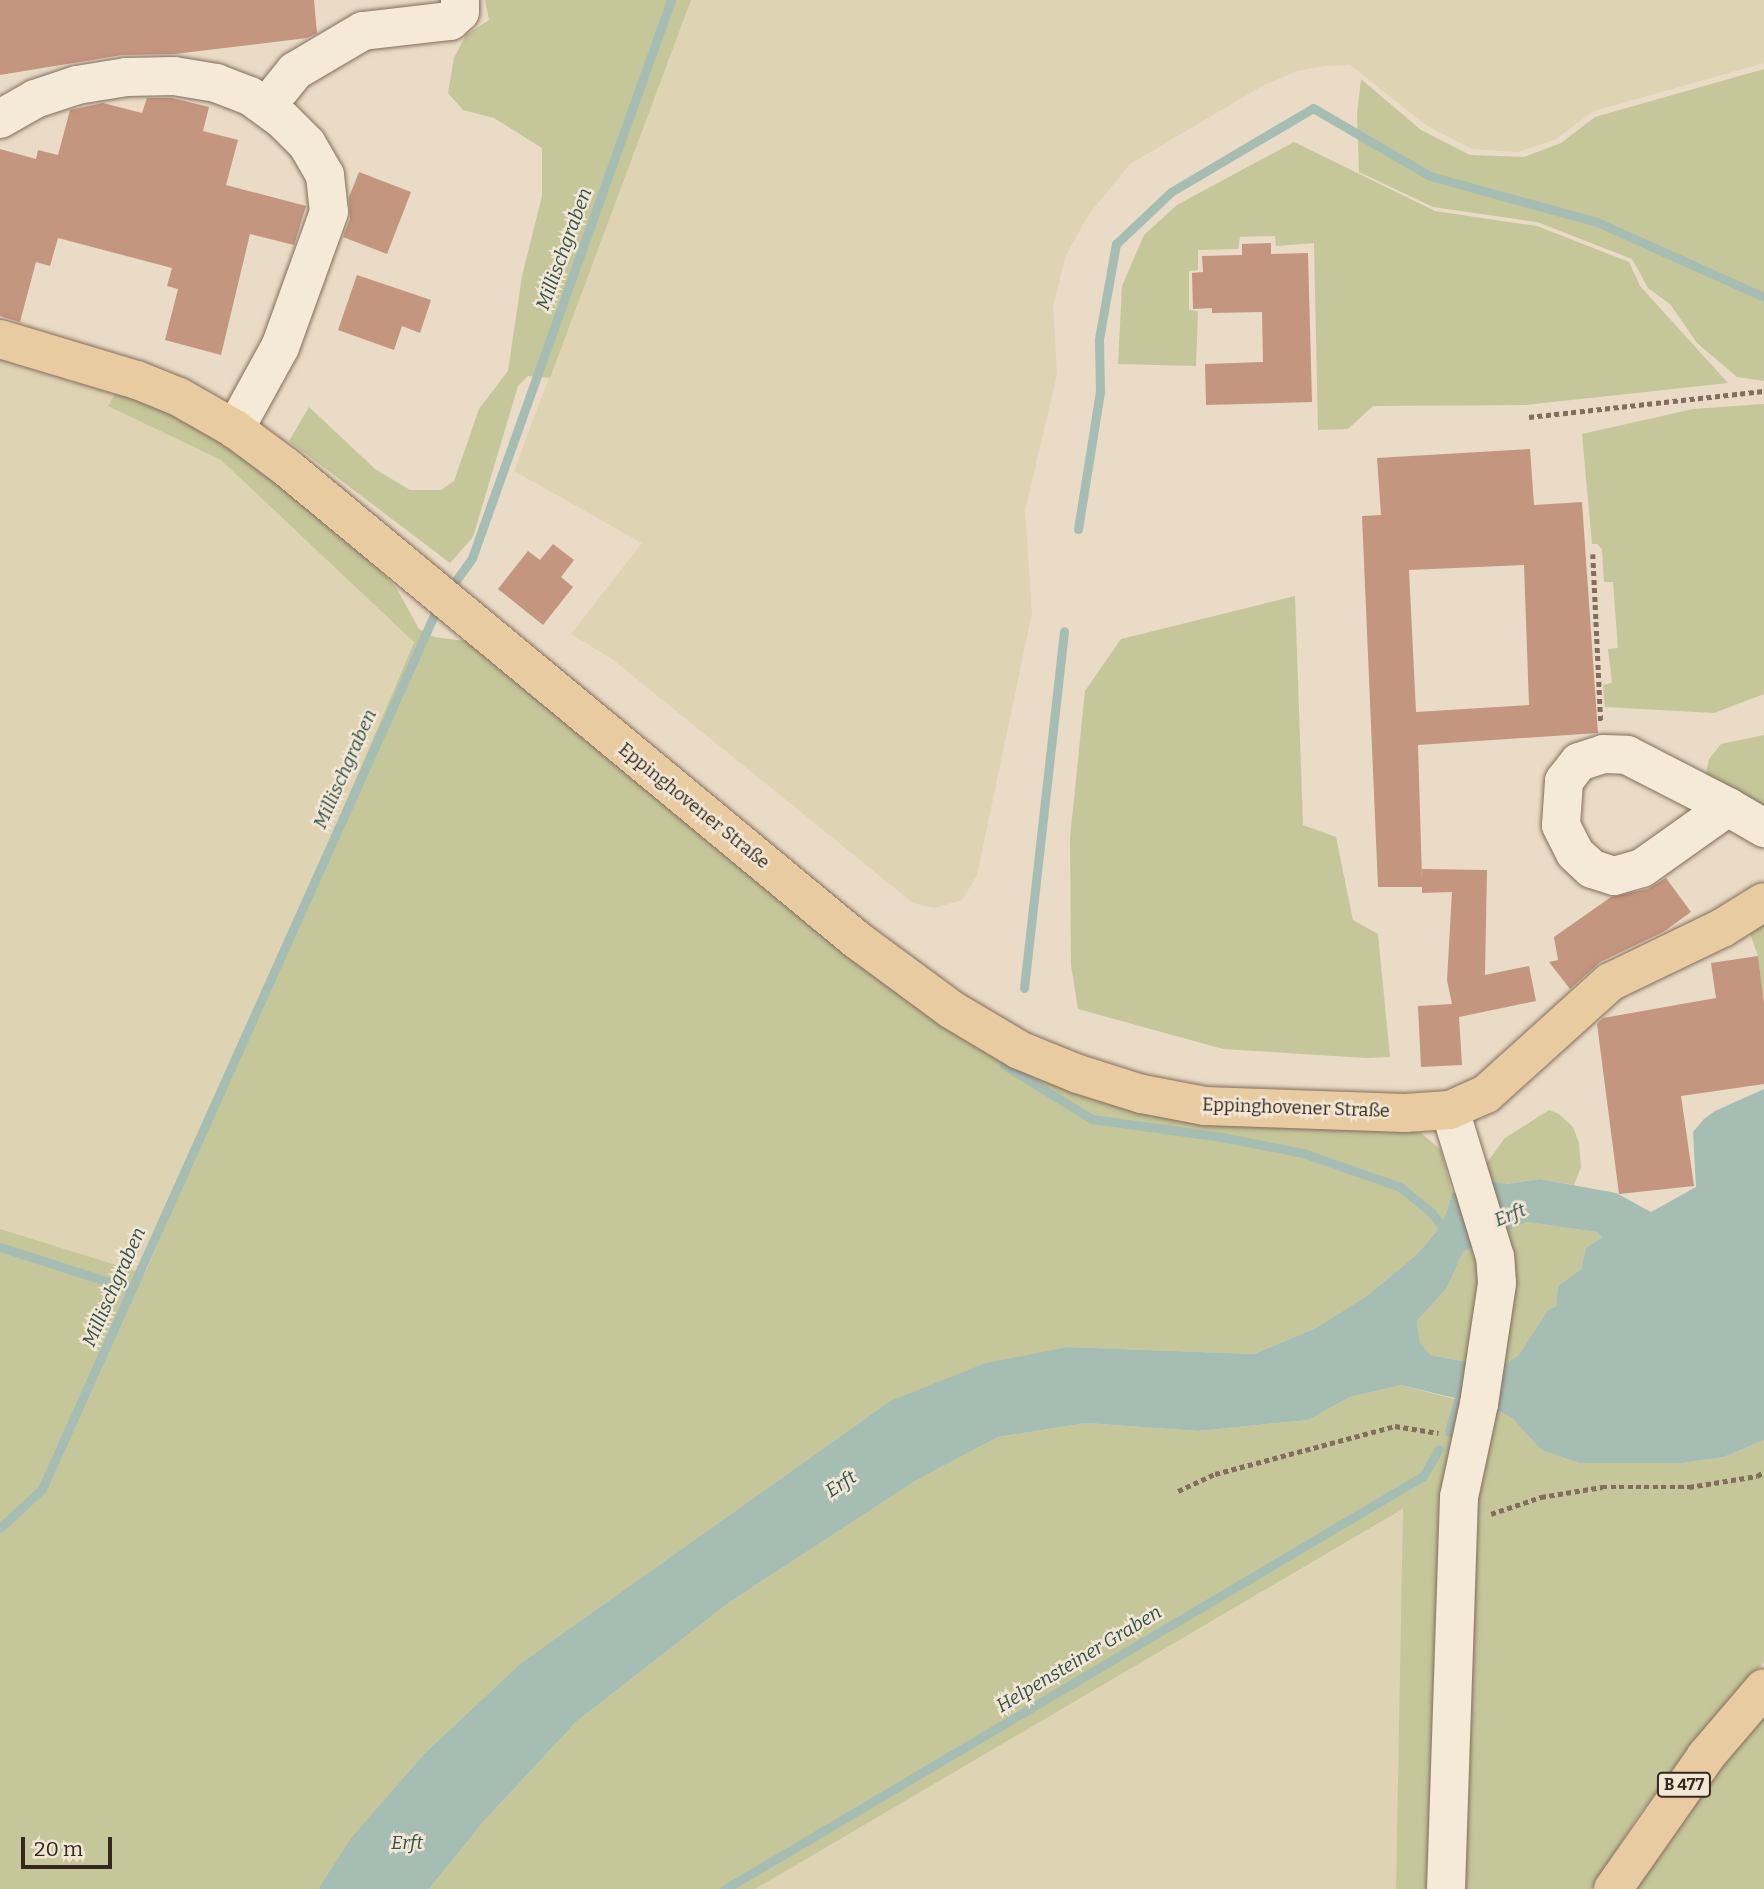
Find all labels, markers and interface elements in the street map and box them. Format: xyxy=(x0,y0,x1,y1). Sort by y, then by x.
water label: Millischgraben xyxy=(531,185,597,313)
water label: Millischgraben xyxy=(309,706,381,832)
street label: Eppinghovener Straße xyxy=(614,739,774,873)
street label: Eppinghovener Straße xyxy=(1202,1094,1390,1122)
water label: Erft xyxy=(1491,1198,1529,1232)
water label: Millischgraben xyxy=(78,1224,150,1350)
water label: Erft xyxy=(821,1466,861,1502)
water label: Helpensteiner Graben xyxy=(992,1601,1166,1717)
road number: B 477 xyxy=(1656,1772,1712,1798)
scale bar xyxy=(24,1822,116,1866)
water label: Erft xyxy=(391,1832,423,1854)
text: 20 m xyxy=(34,1836,83,1862)

